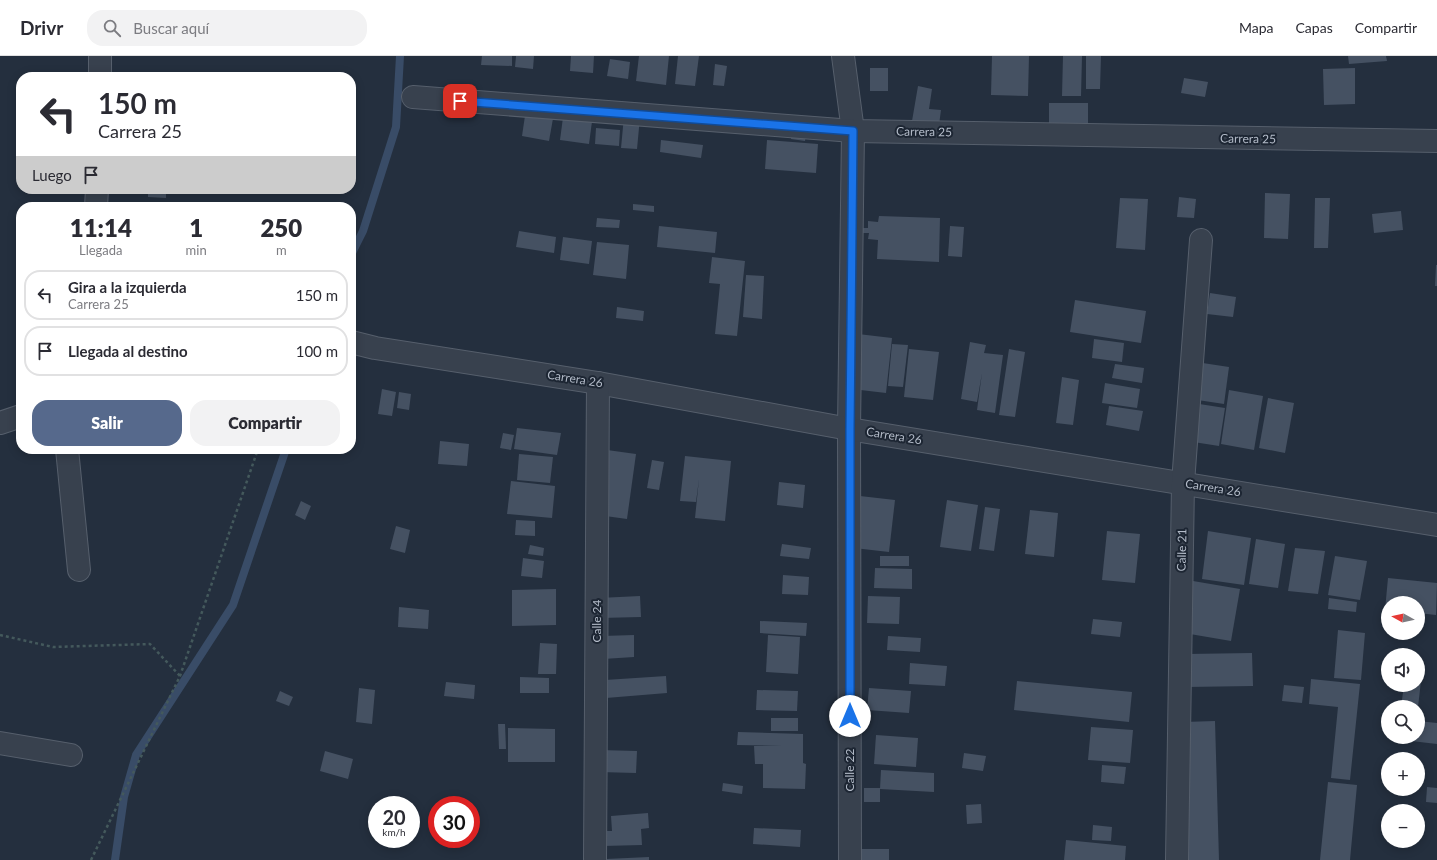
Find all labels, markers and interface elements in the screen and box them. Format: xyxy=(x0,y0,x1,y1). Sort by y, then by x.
search box xyxy=(87,10,367,46)
text: Drivr xyxy=(20,16,63,39)
icon: search xyxy=(101,17,123,39)
text: Buscar aquí xyxy=(133,19,209,37)
text: Mapa xyxy=(1239,19,1274,36)
text: Capas xyxy=(1296,19,1333,36)
text: Compartir xyxy=(1355,19,1417,36)
pin xyxy=(443,84,477,118)
text: 150 m xyxy=(98,86,177,120)
icon: left xyxy=(32,88,84,140)
icon: arrive xyxy=(449,90,471,112)
text: Carrera 25 xyxy=(98,120,182,142)
street label: Carrera 25 xyxy=(896,124,952,139)
street label: Carrera 25 xyxy=(1220,131,1276,146)
icon: arrive xyxy=(80,164,102,186)
text: Luego xyxy=(32,166,72,184)
text: 11:14 xyxy=(70,213,132,242)
text: 1 xyxy=(189,213,203,242)
text: 250 xyxy=(260,213,302,242)
text: Llegada xyxy=(79,242,123,258)
text: min xyxy=(186,242,207,258)
text: m xyxy=(276,242,287,258)
text: Gira a la izquierda xyxy=(68,278,187,296)
icon: left xyxy=(34,284,56,306)
text: 150 m xyxy=(296,286,338,304)
text: Carrera 25 xyxy=(68,296,129,312)
icon: arrive xyxy=(34,340,56,362)
text: Llegada al destino xyxy=(68,342,188,360)
text: 100 m xyxy=(296,342,338,360)
street label: Carrera 26 xyxy=(546,367,604,390)
button: Salir xyxy=(32,400,182,446)
button: Compartir xyxy=(190,400,340,446)
street label: Carrera 26 xyxy=(865,424,923,447)
street label: Carrera 26 xyxy=(1184,476,1242,499)
street label: Calle 21 xyxy=(1174,528,1189,572)
north arrow xyxy=(1381,596,1425,640)
map controls xyxy=(1381,596,1425,848)
street label: Calle 24 xyxy=(589,599,604,642)
button: sound xyxy=(1381,648,1425,692)
position arrow xyxy=(829,695,871,737)
button: search xyxy=(1381,700,1425,744)
street label: Calle 22 xyxy=(842,748,857,791)
button: + xyxy=(1381,752,1425,796)
speed limit sign: 30 xyxy=(428,796,480,848)
button: − xyxy=(1381,804,1425,848)
text: 20 xyxy=(382,805,406,829)
text: km/h xyxy=(382,826,406,838)

